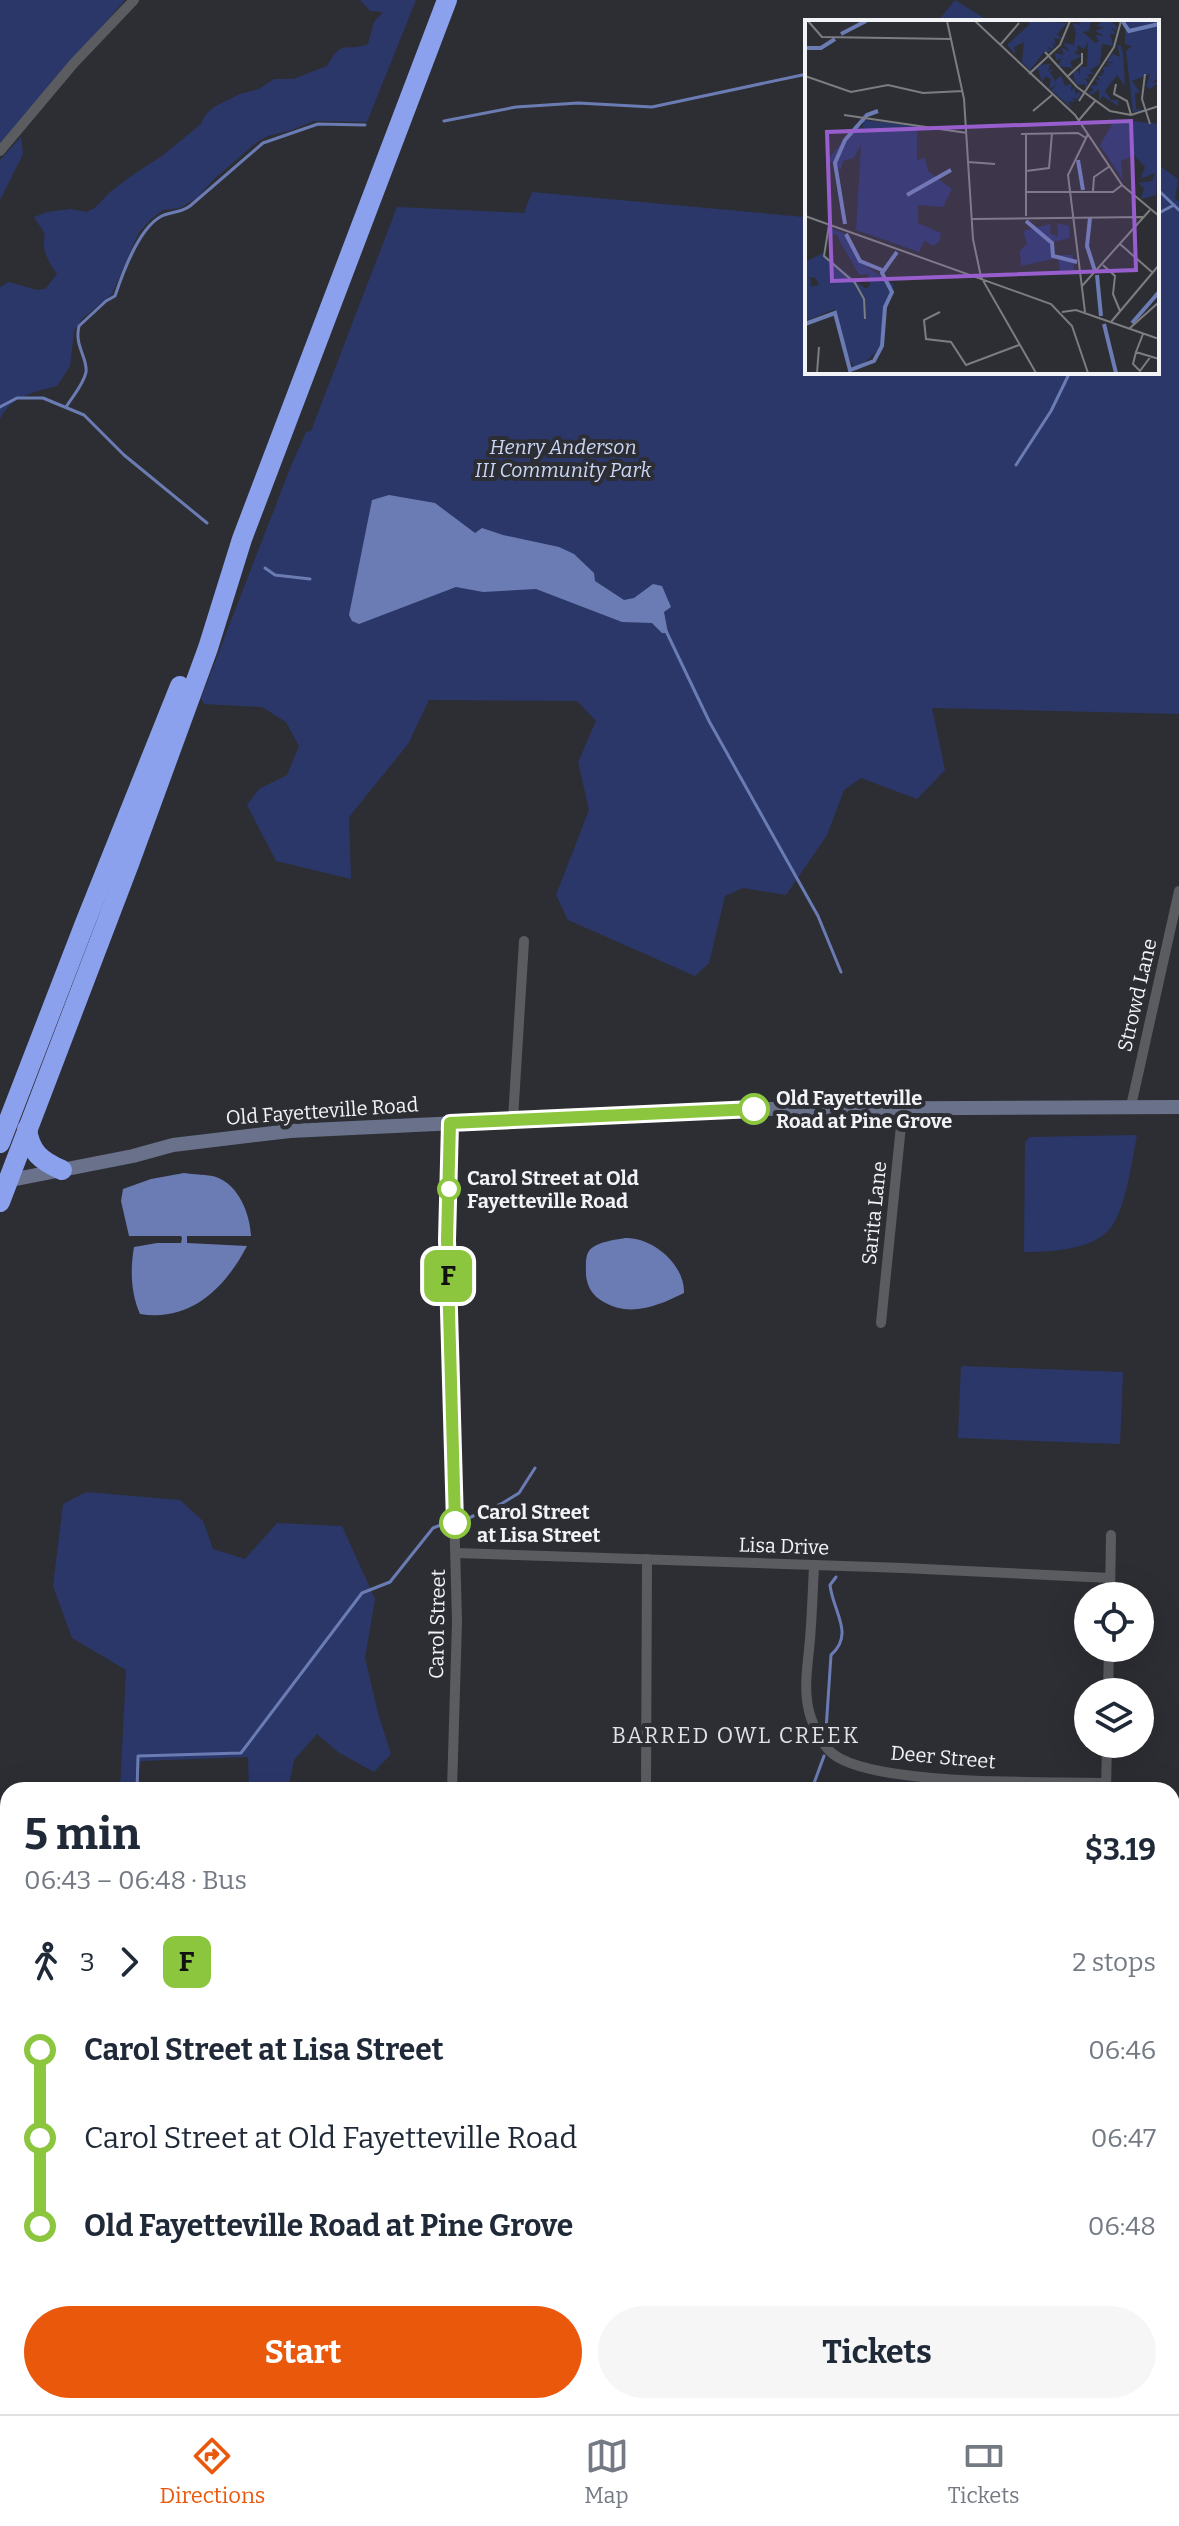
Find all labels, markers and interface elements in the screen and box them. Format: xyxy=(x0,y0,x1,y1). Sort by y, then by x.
inset map xyxy=(805,20,1159,374)
park label: Henry Anderson III Community Park xyxy=(475,435,651,482)
street label: Strowd Lane xyxy=(1112,936,1162,1054)
place label: Old Fayetteville Road at Pine Grove xyxy=(776,1086,952,1133)
street label: Old Fayetteville Road xyxy=(225,1092,419,1130)
marker: Old Fayetteville Road at Pine Grove xyxy=(739,1094,769,1124)
street label: Sarita Lane xyxy=(857,1160,891,1266)
place label: Carol Street at Old Fayetteville Road xyxy=(467,1166,639,1213)
marker: Carol Street at Old Fayetteville Road xyxy=(438,1178,460,1200)
line badge: F xyxy=(422,1250,474,1302)
text: F xyxy=(440,1259,456,1292)
place label: Carol Street at Lisa Street xyxy=(477,1500,601,1547)
marker: Carol Street at Lisa Street xyxy=(440,1508,470,1538)
street label: Lisa Drive xyxy=(738,1532,830,1560)
street label: Carol Street xyxy=(424,1569,450,1679)
map controls xyxy=(1074,1582,1154,1758)
button: locate xyxy=(1074,1582,1154,1662)
button: layers xyxy=(1074,1678,1154,1758)
district label: BARRED OWL CREEK xyxy=(612,1722,860,1749)
street label: Deer Street xyxy=(889,1740,997,1774)
text: 5 min xyxy=(24,1808,140,1861)
text: $3.19 xyxy=(1085,1832,1156,1868)
text: 06:43 – 06:48 · Bus xyxy=(24,1865,247,1896)
icon: walk xyxy=(24,1940,68,1984)
icon: forward xyxy=(107,1940,151,1984)
text: F xyxy=(179,1945,195,1978)
text: 3 xyxy=(80,1947,95,1978)
text: 2 stops xyxy=(1072,1947,1156,1978)
text: Carol Street at Lisa Street xyxy=(84,2032,444,2068)
text: 06:46 xyxy=(1088,2035,1156,2066)
text: Carol Street at Old Fayetteville Road xyxy=(84,2120,577,2156)
text: 06:47 xyxy=(1091,2123,1156,2154)
text: Old Fayetteville Road at Pine Grove xyxy=(84,2208,573,2244)
text: 06:48 xyxy=(1088,2211,1156,2242)
button: Start xyxy=(24,2306,582,2398)
button: Tickets xyxy=(598,2306,1156,2398)
tab: Directions xyxy=(159,2434,265,2509)
tab: Map xyxy=(584,2434,629,2509)
tab: Tickets xyxy=(948,2434,1019,2509)

